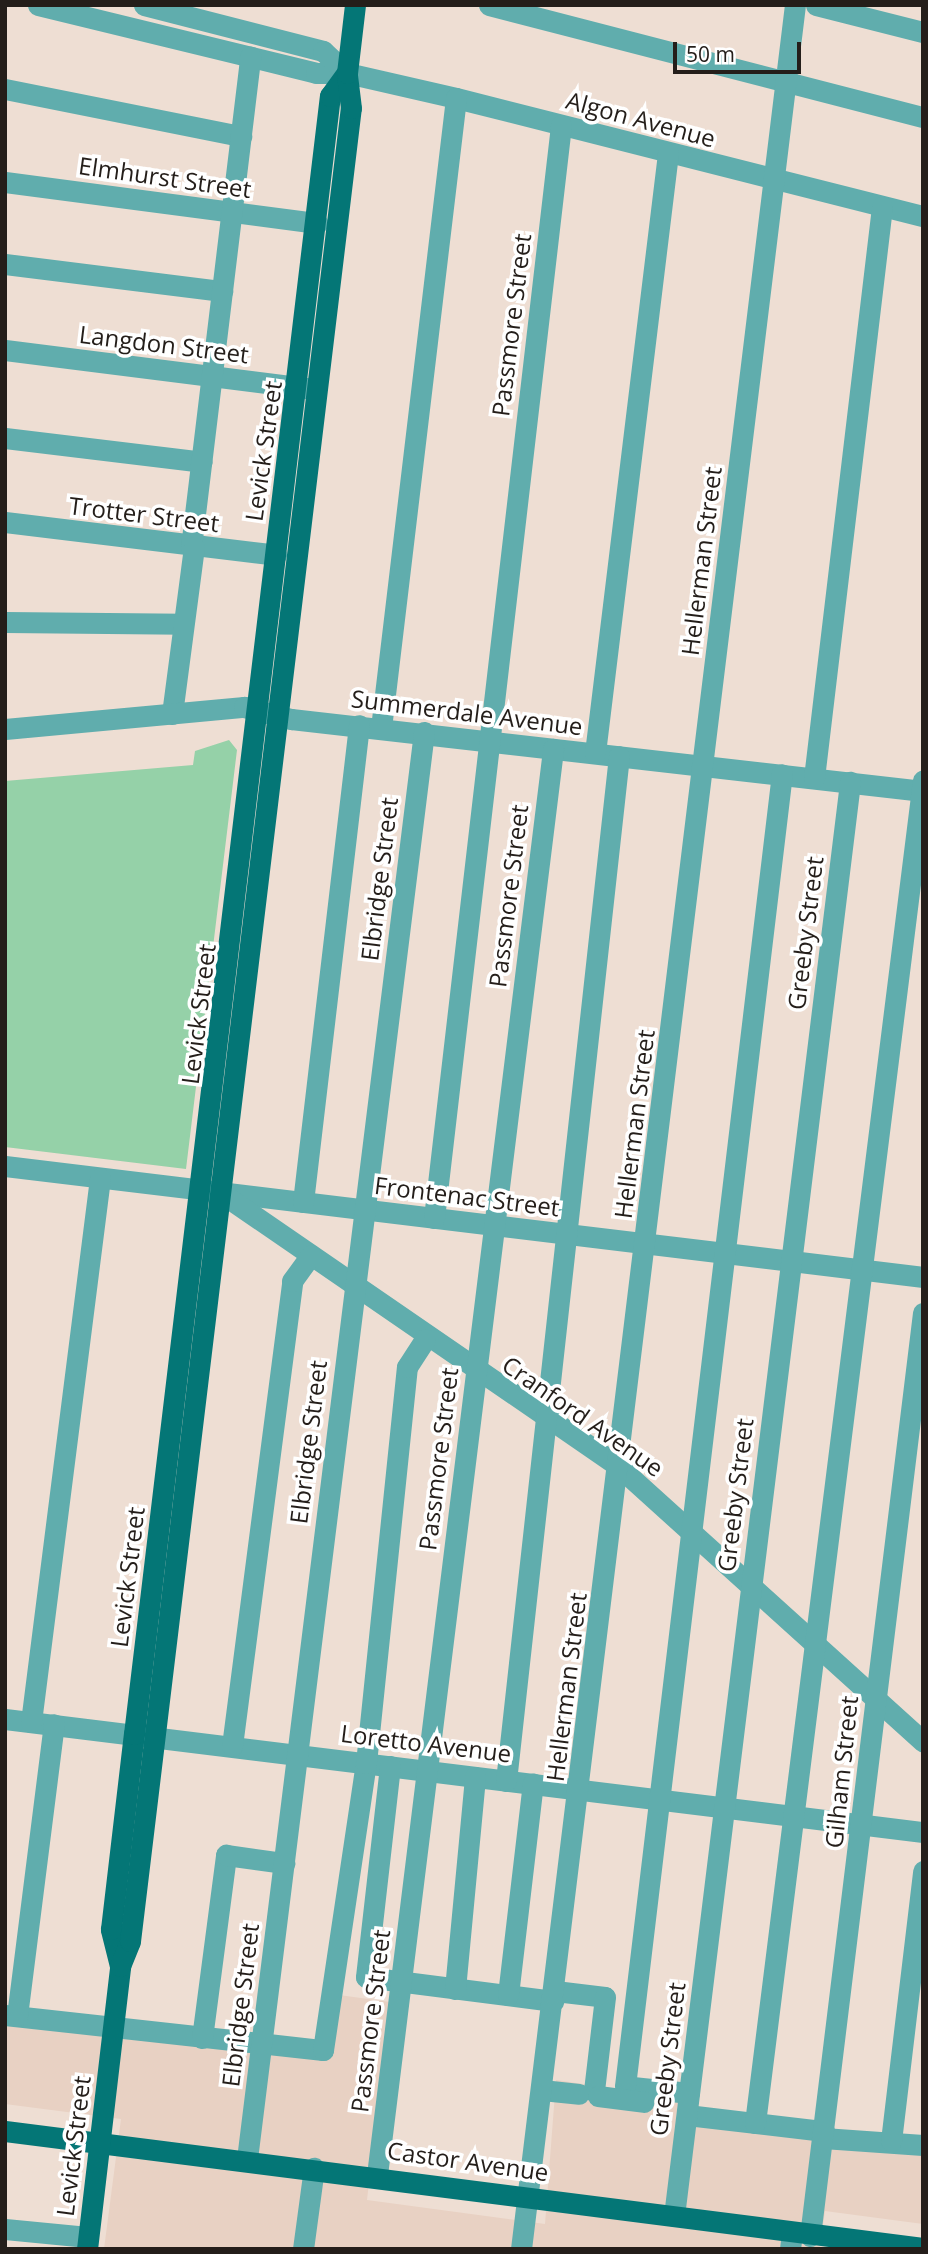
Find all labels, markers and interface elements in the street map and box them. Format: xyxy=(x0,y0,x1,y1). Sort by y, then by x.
scale bar xyxy=(676,28,804,72)
text: 50 m xyxy=(686,40,735,68)
street label: Algon Avenue xyxy=(563,85,719,153)
street label: Elmhurst Street xyxy=(77,151,253,203)
street label: Passmore Street xyxy=(486,232,536,418)
street label: Langdon Street xyxy=(78,319,250,369)
street label: Levick Street xyxy=(239,379,287,523)
street label: Hellerman Street xyxy=(675,465,727,657)
street label: Trotter Street xyxy=(67,490,221,538)
street label: Summerdale Avenue xyxy=(350,684,584,740)
street label: Elbridge Street xyxy=(355,796,403,962)
street label: Passmore Street xyxy=(483,803,533,989)
street label: Greeby Street xyxy=(781,855,829,1011)
street label: Levick Street xyxy=(175,942,221,1086)
street label: Hellerman Street xyxy=(608,1028,660,1220)
street label: Frontenac Street xyxy=(373,1170,561,1222)
street label: Cranford Avenue xyxy=(497,1350,669,1482)
street label: Elbridge Street xyxy=(284,1359,332,1525)
street label: Passmore Street xyxy=(413,1366,463,1552)
street label: Greeby Street xyxy=(711,1417,759,1573)
street label: Levick Street xyxy=(104,1505,150,1649)
street label: Hellerman Street xyxy=(540,1591,592,1783)
street label: Gilham Street xyxy=(819,1694,863,1850)
street label: Loretto Avenue xyxy=(339,1718,513,1768)
street label: Elbridge Street xyxy=(216,1922,264,2088)
street label: Passmore Street xyxy=(345,1928,395,2114)
street label: Greeby Street xyxy=(643,1981,691,2137)
street label: Levick Street xyxy=(50,2074,96,2218)
street label: Castor Avenue xyxy=(386,2135,550,2187)

